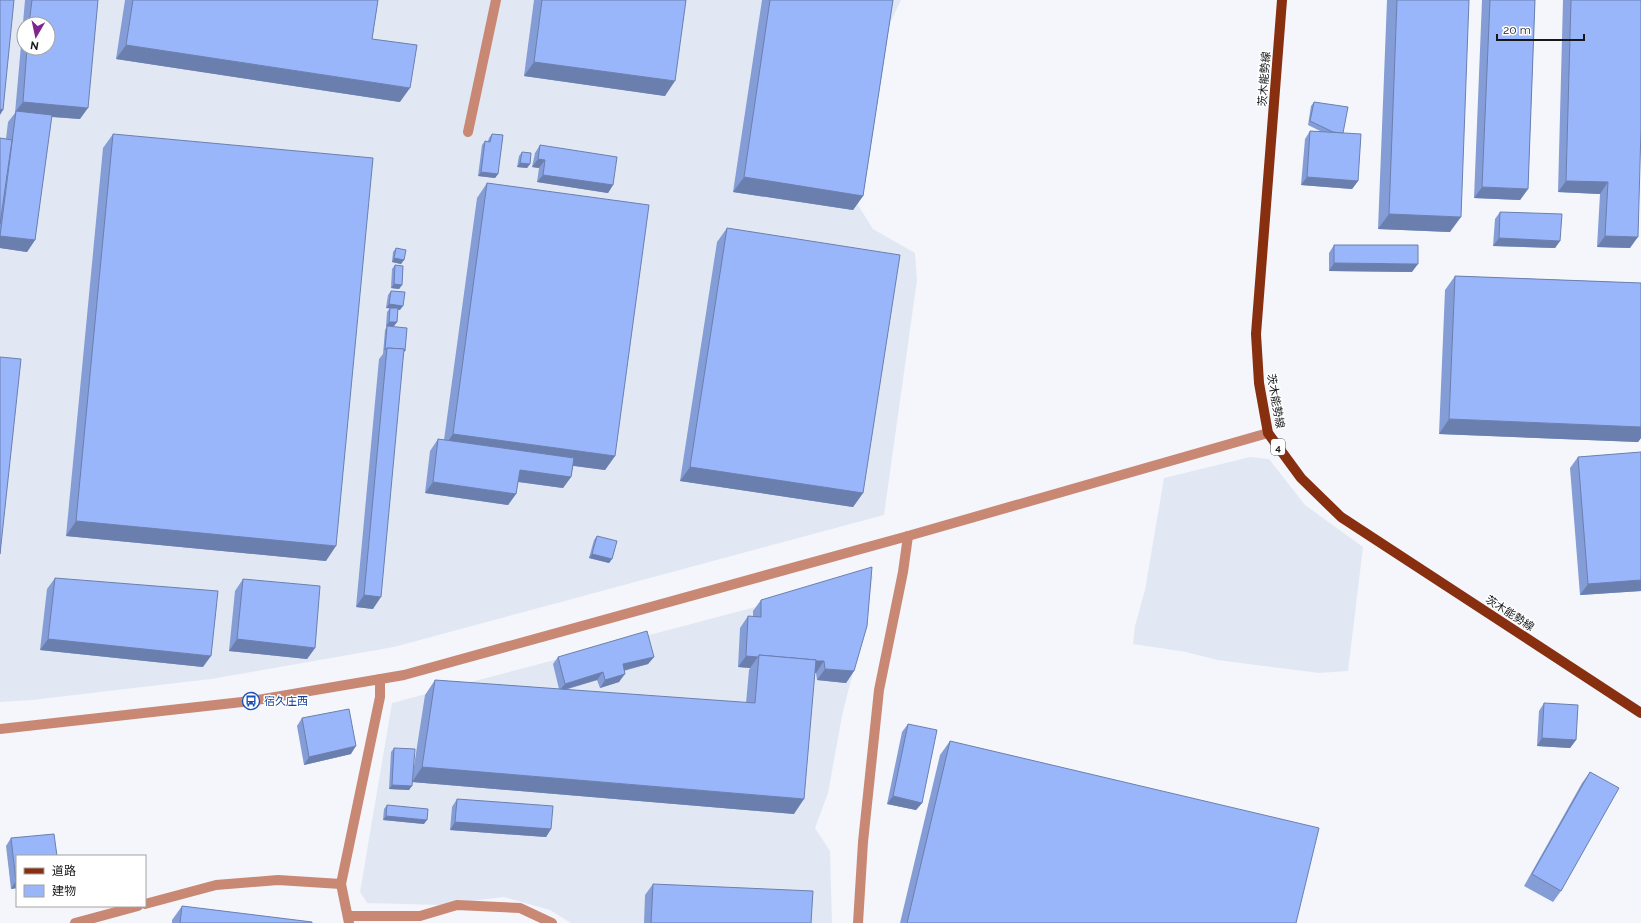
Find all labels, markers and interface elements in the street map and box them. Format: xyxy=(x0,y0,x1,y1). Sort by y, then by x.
north arrow xyxy=(16,16,56,56)
scale bar xyxy=(1497,16,1584,42)
text: 20 m xyxy=(1503,23,1531,37)
text: N xyxy=(29,38,40,52)
street label: 茨木能勢線 xyxy=(1256,51,1273,107)
street label: 茨木能勢線 xyxy=(1264,373,1287,429)
road number: 4 xyxy=(1271,439,1285,455)
street label: 茨木能勢線 xyxy=(1483,593,1536,634)
bus stop icon: 宿久庄西 xyxy=(241,691,261,711)
place label: 宿久庄西 xyxy=(264,695,308,708)
legend xyxy=(16,855,146,907)
text: 道路 xyxy=(52,864,76,878)
text: 建物 xyxy=(52,884,76,898)

